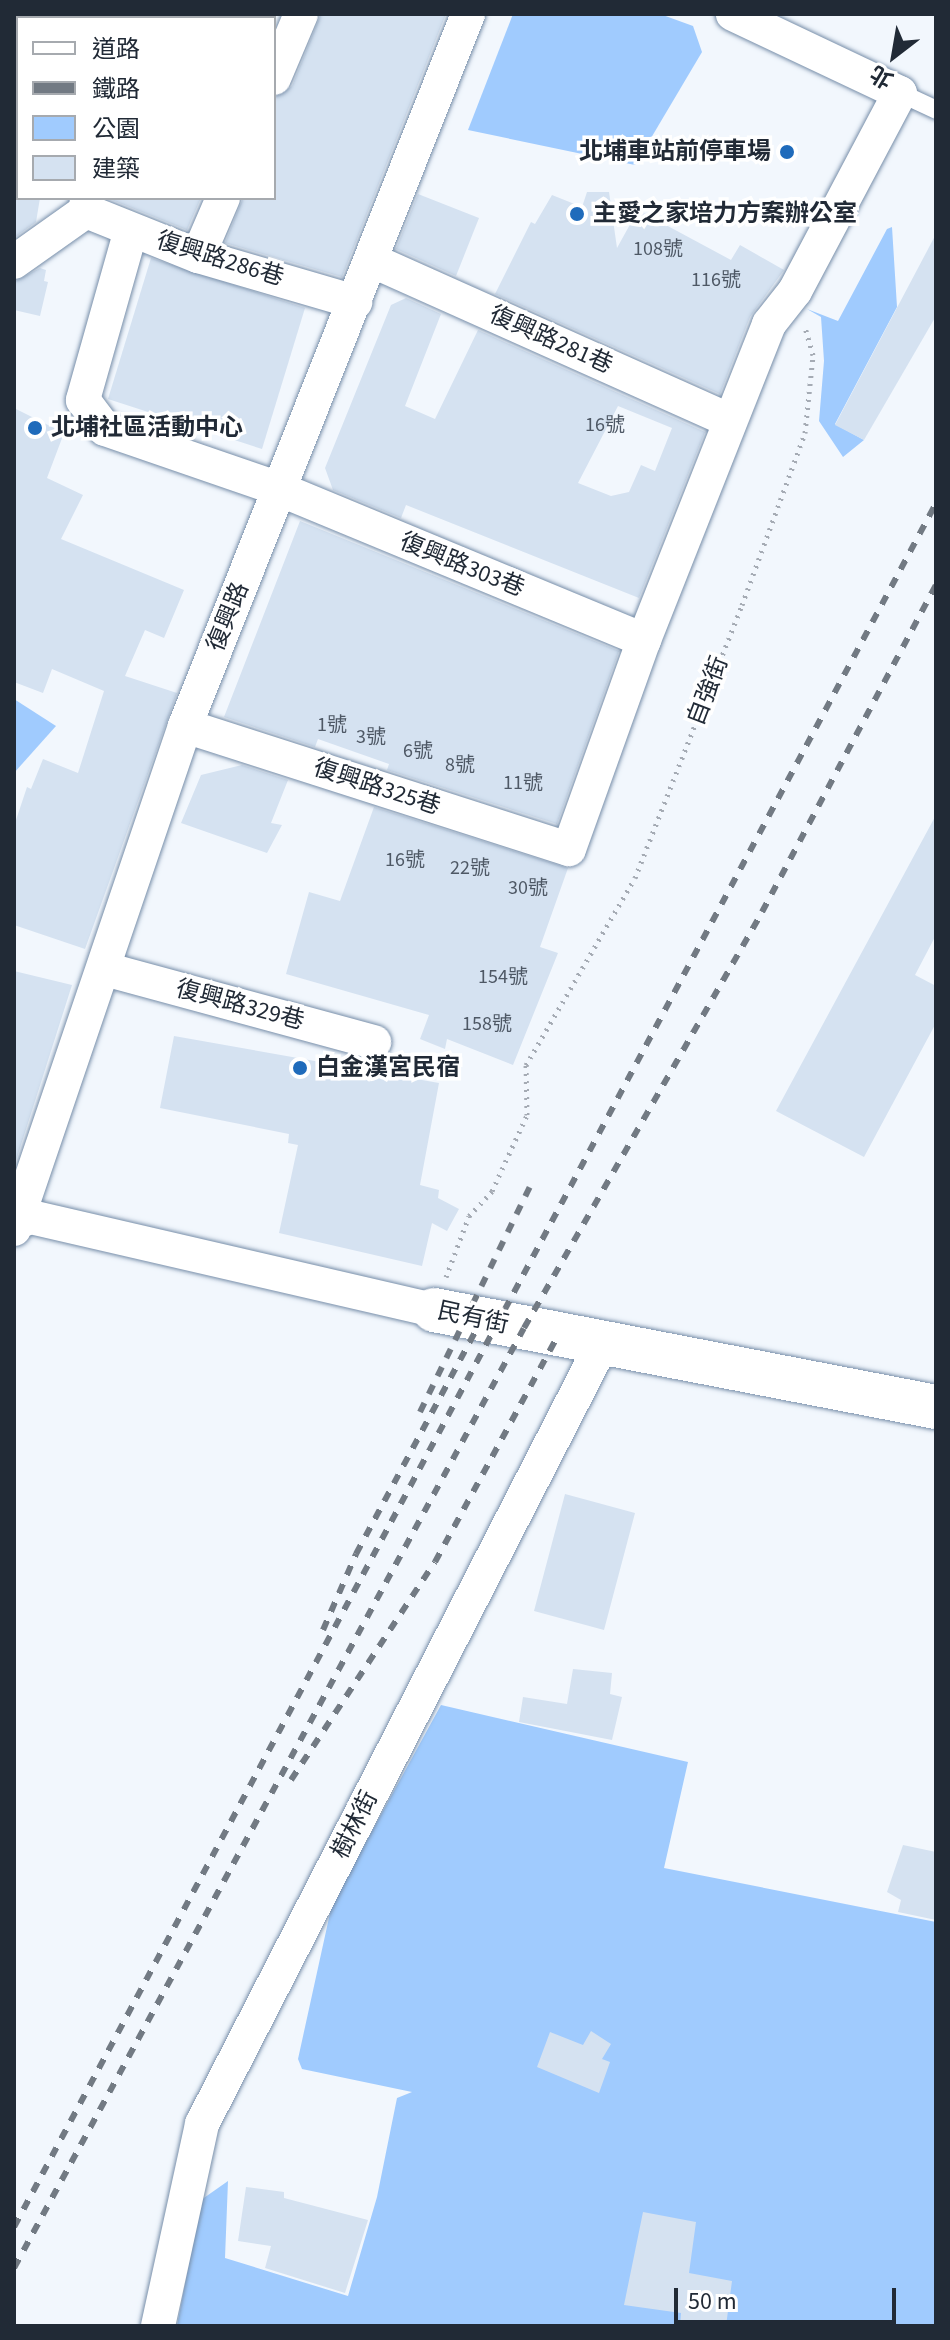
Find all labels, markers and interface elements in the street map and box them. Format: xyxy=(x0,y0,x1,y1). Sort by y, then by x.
legend xyxy=(16,16,276,200)
north arrow xyxy=(854,16,934,96)
text: 道路 xyxy=(92,32,140,67)
text: 北 xyxy=(864,57,899,96)
text: 鐵路 xyxy=(92,72,140,107)
text: 公園 xyxy=(92,112,140,147)
place label: 北埔車站前停車場 xyxy=(579,138,771,166)
marker: 北埔車站前停車場 xyxy=(778,143,796,161)
text: 建築 xyxy=(92,152,140,187)
place label: 主愛之家培力方案辦公室 xyxy=(593,200,857,228)
marker: 主愛之家培力方案辦公室 xyxy=(568,205,586,223)
street label: 復興路286巷 xyxy=(153,226,287,292)
house number: 108號 xyxy=(633,237,683,261)
house number: 116號 xyxy=(691,268,741,292)
street label: 復興路281巷 xyxy=(485,300,617,380)
house number: 16號 xyxy=(585,413,625,437)
place label: 北埔社區活動中心 xyxy=(51,414,243,442)
marker: 北埔社區活動中心 xyxy=(26,419,44,437)
street label: 復興路303巷 xyxy=(396,527,528,603)
street label: 復興路 xyxy=(201,578,255,656)
street label: 自強街 xyxy=(682,652,734,730)
house number: 1號 xyxy=(317,713,347,737)
house number: 3號 xyxy=(356,725,386,749)
house number: 6號 xyxy=(403,739,433,763)
street label: 復興路325巷 xyxy=(310,753,444,821)
house number: 8號 xyxy=(445,753,475,777)
house number: 11號 xyxy=(503,771,543,795)
house number: 16號 xyxy=(385,848,425,872)
house number: 22號 xyxy=(450,856,490,880)
house number: 30號 xyxy=(508,876,548,900)
house number: 154號 xyxy=(478,965,528,989)
street label: 復興路329巷 xyxy=(173,974,307,1036)
house number: 158號 xyxy=(462,1012,512,1036)
place label: 白金漢宮民宿 xyxy=(316,1054,460,1082)
marker: 白金漢宮民宿 xyxy=(291,1059,309,1077)
street label: 民有街 xyxy=(435,1296,511,1340)
street label: 樹林街 xyxy=(326,1786,384,1864)
scale bar xyxy=(678,2272,900,2322)
text: 50 m xyxy=(688,2284,737,2319)

